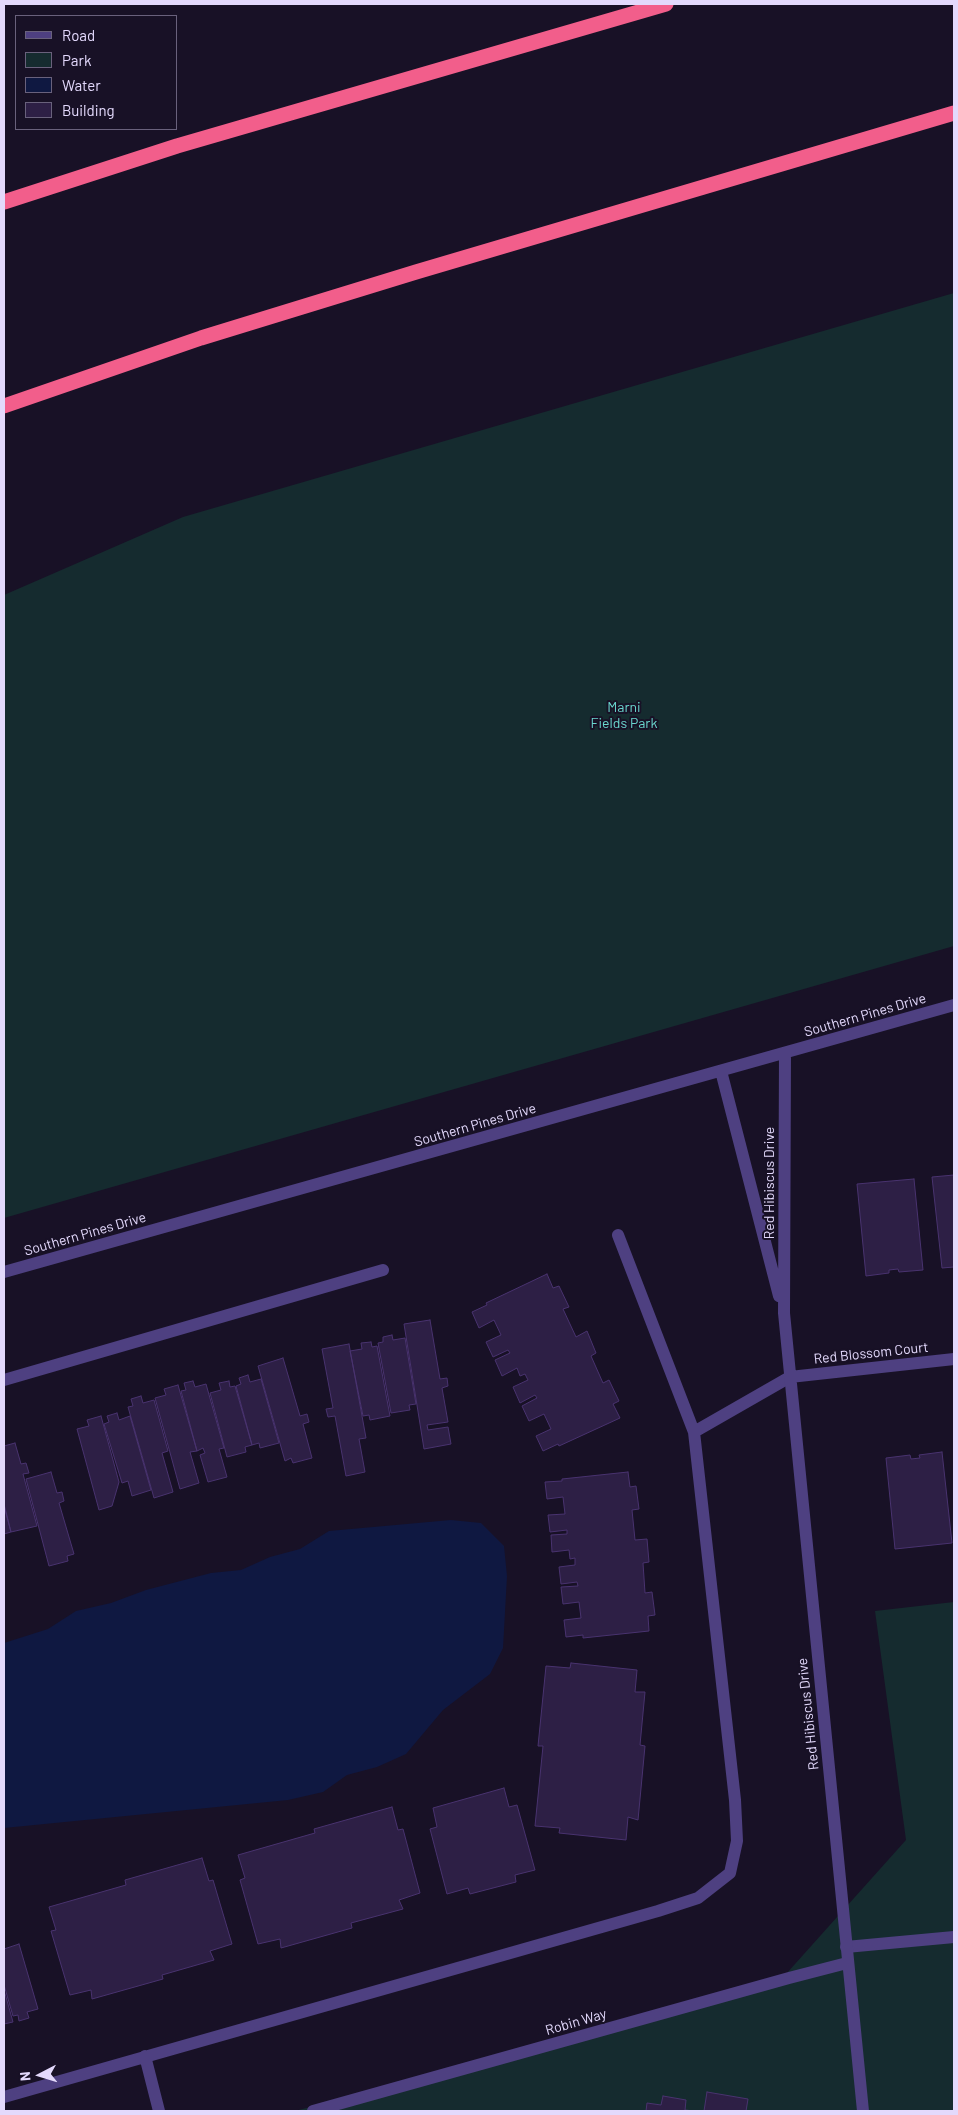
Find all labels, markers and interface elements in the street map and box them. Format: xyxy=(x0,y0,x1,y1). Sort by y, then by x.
legend xyxy=(15,15,178,130)
text: Road xyxy=(62,26,95,44)
text: Park xyxy=(62,51,91,69)
text: Water xyxy=(62,76,101,94)
text: Building xyxy=(62,101,115,119)
park label: Marni Fields Park xyxy=(591,699,657,732)
street label: Southern Pines Drive xyxy=(802,990,928,1040)
street label: Southern Pines Drive xyxy=(412,1100,538,1150)
street label: Red Hibiscus Drive xyxy=(761,1127,777,1239)
street label: Southern Pines Drive xyxy=(22,1209,148,1259)
street label: Red Blossom Court xyxy=(813,1339,929,1367)
street label: Red Hibiscus Drive xyxy=(794,1657,822,1771)
street label: Robin Way xyxy=(543,2005,609,2039)
north arrow xyxy=(15,2050,65,2100)
text: N xyxy=(16,2071,33,2082)

